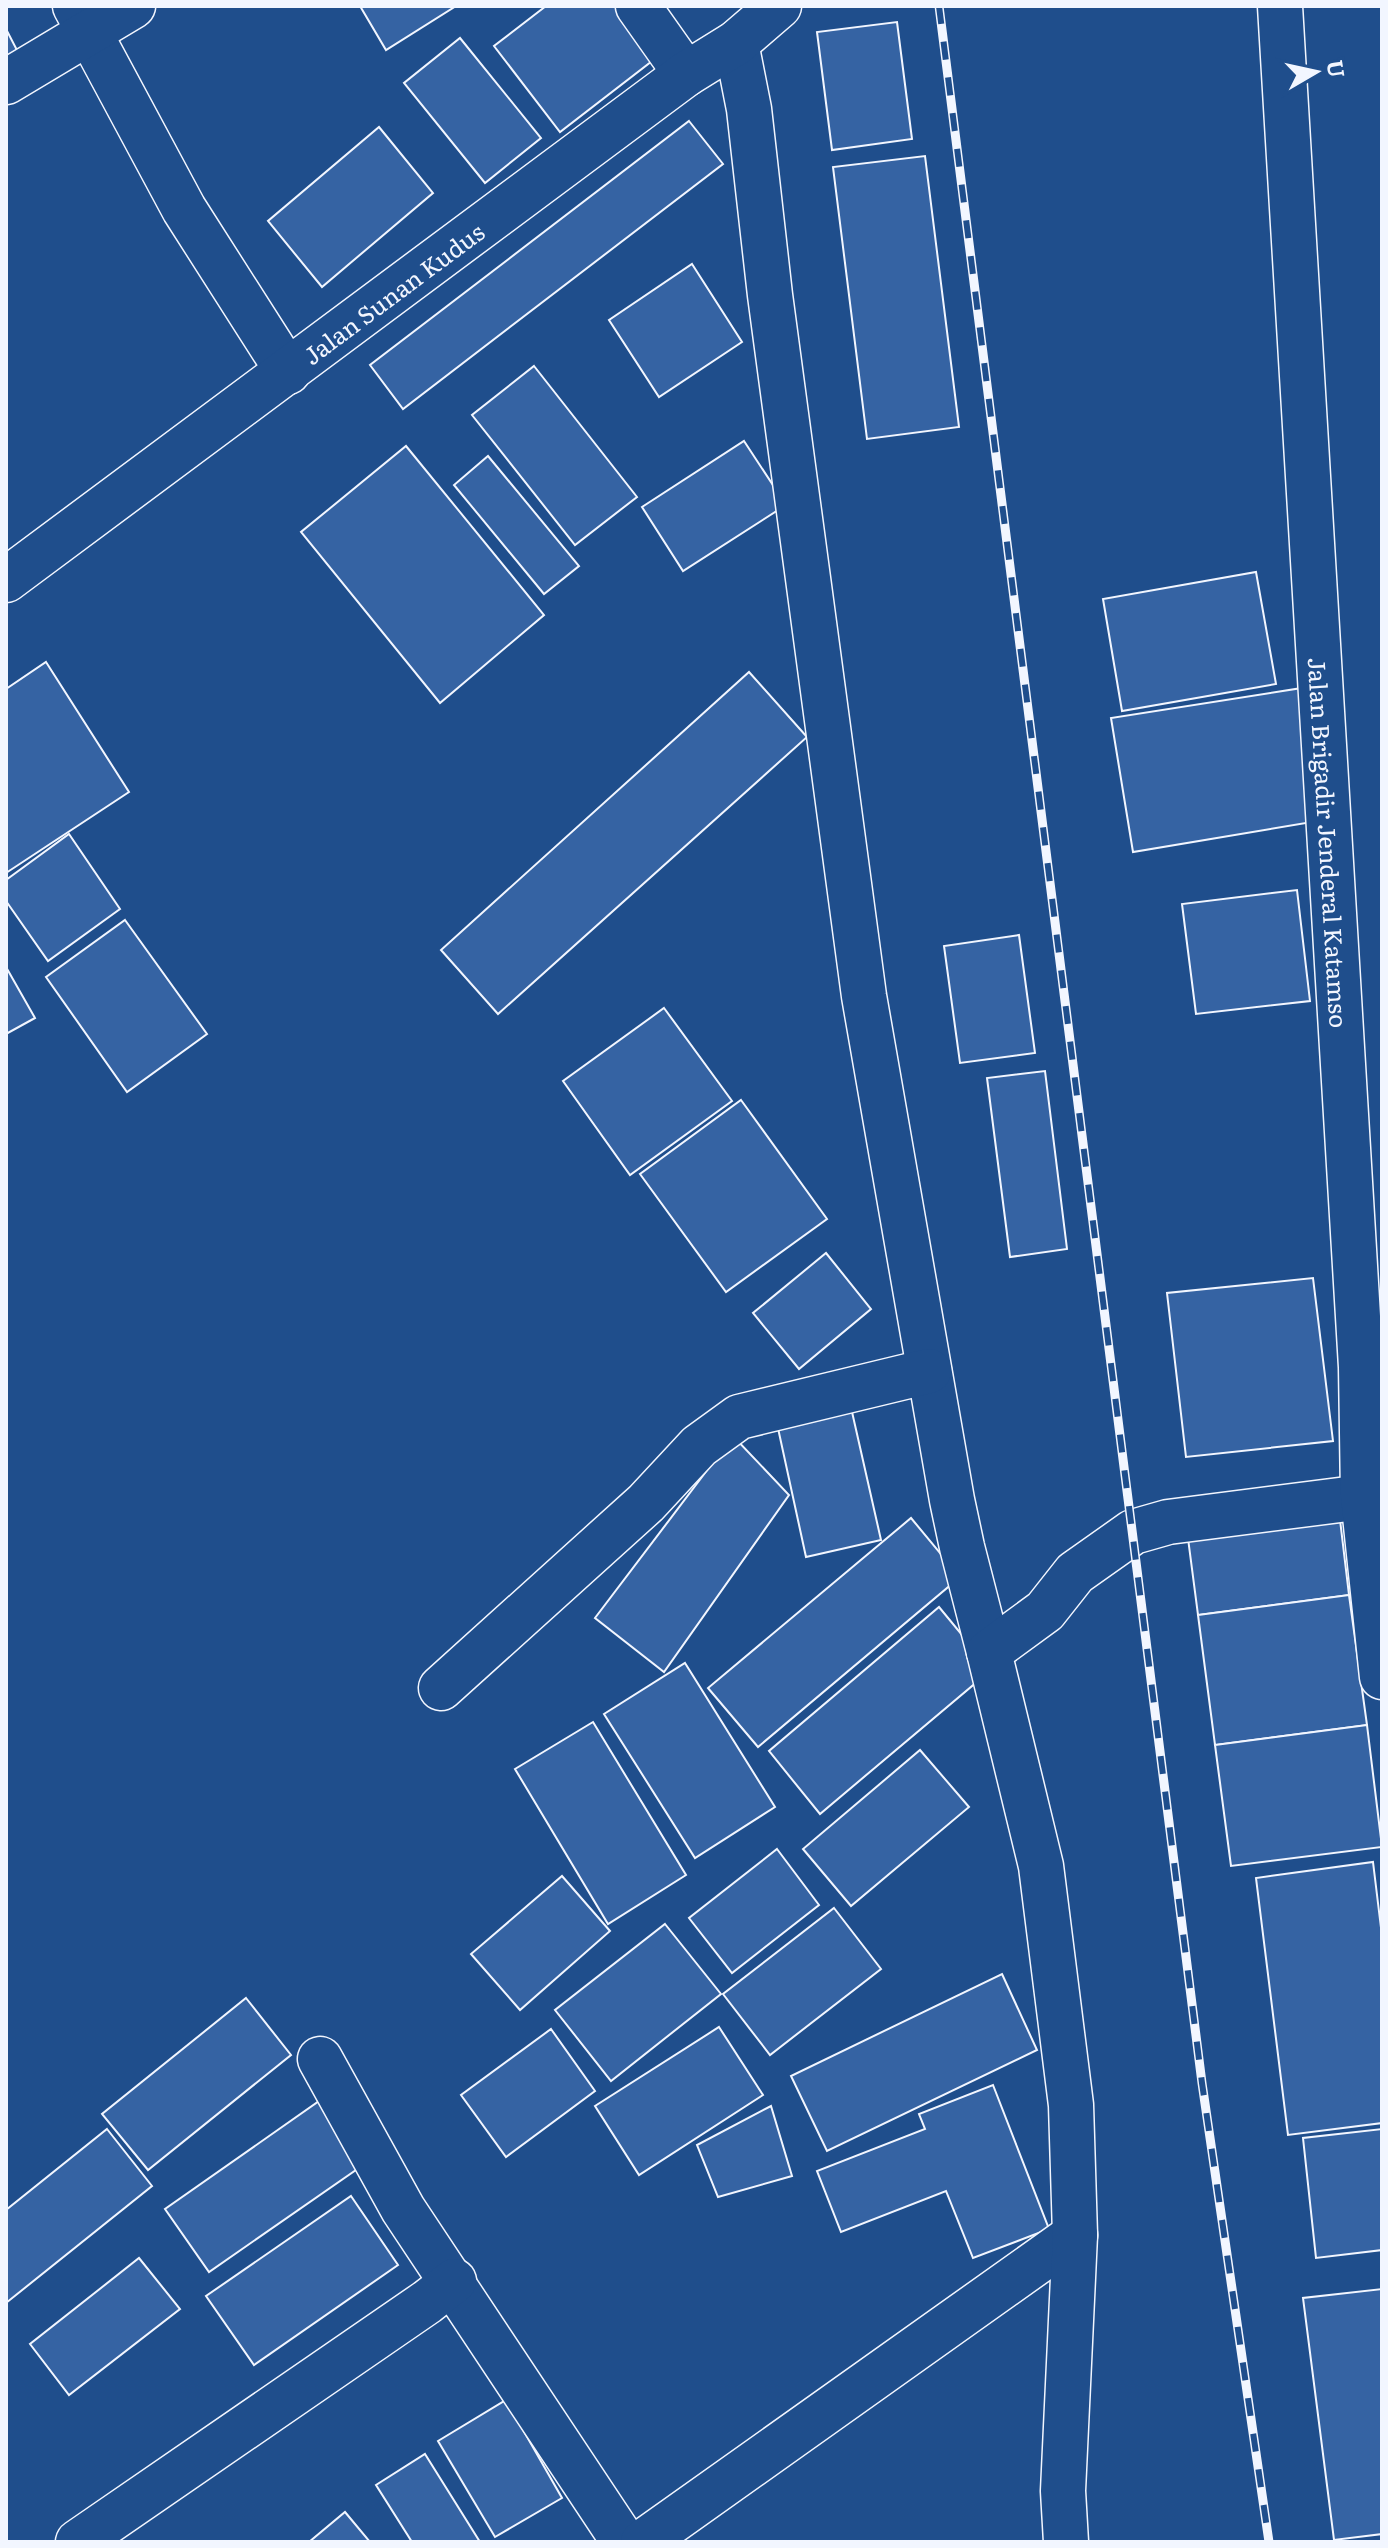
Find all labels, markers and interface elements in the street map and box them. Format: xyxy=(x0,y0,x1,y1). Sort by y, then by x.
north arrow xyxy=(1276,32,1356,112)
text: U xyxy=(1320,58,1355,80)
street label: Jalan Sunan Kudus xyxy=(295,213,491,371)
street label: Jalan Brigadir Jenderal Katamso xyxy=(1301,656,1358,1029)

